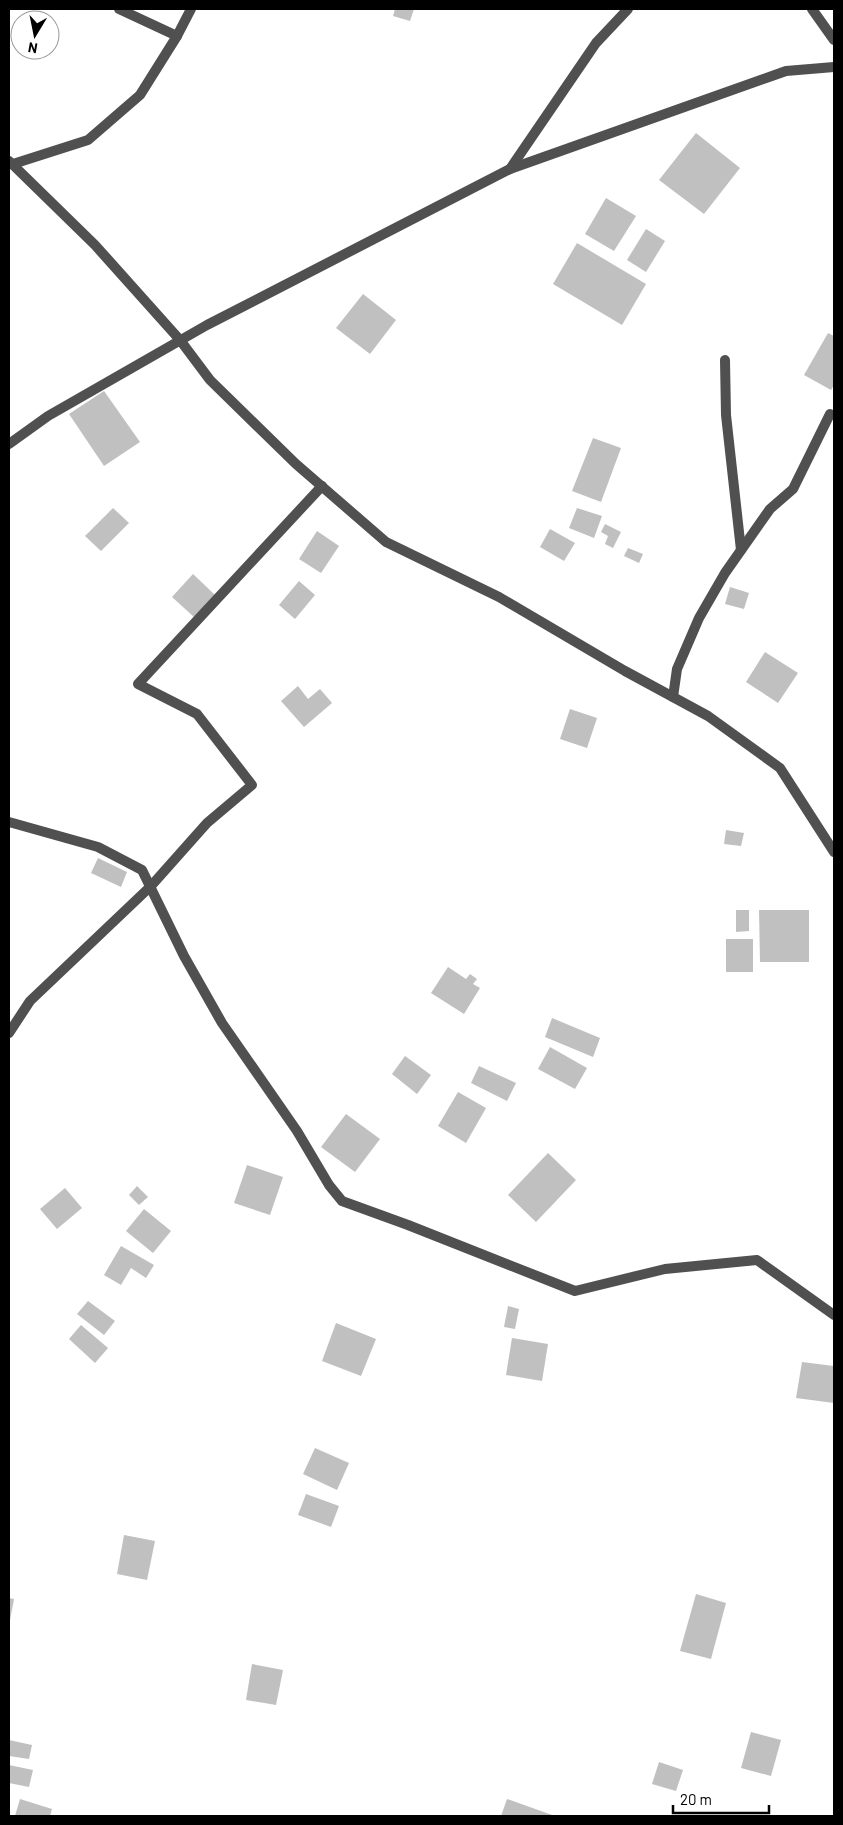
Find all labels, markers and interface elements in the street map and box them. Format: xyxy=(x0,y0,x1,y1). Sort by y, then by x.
north arrow xyxy=(10,10,60,60)
text: N xyxy=(27,39,39,57)
scale bar xyxy=(673,1782,769,1814)
text: 20 m xyxy=(680,1790,712,1808)

